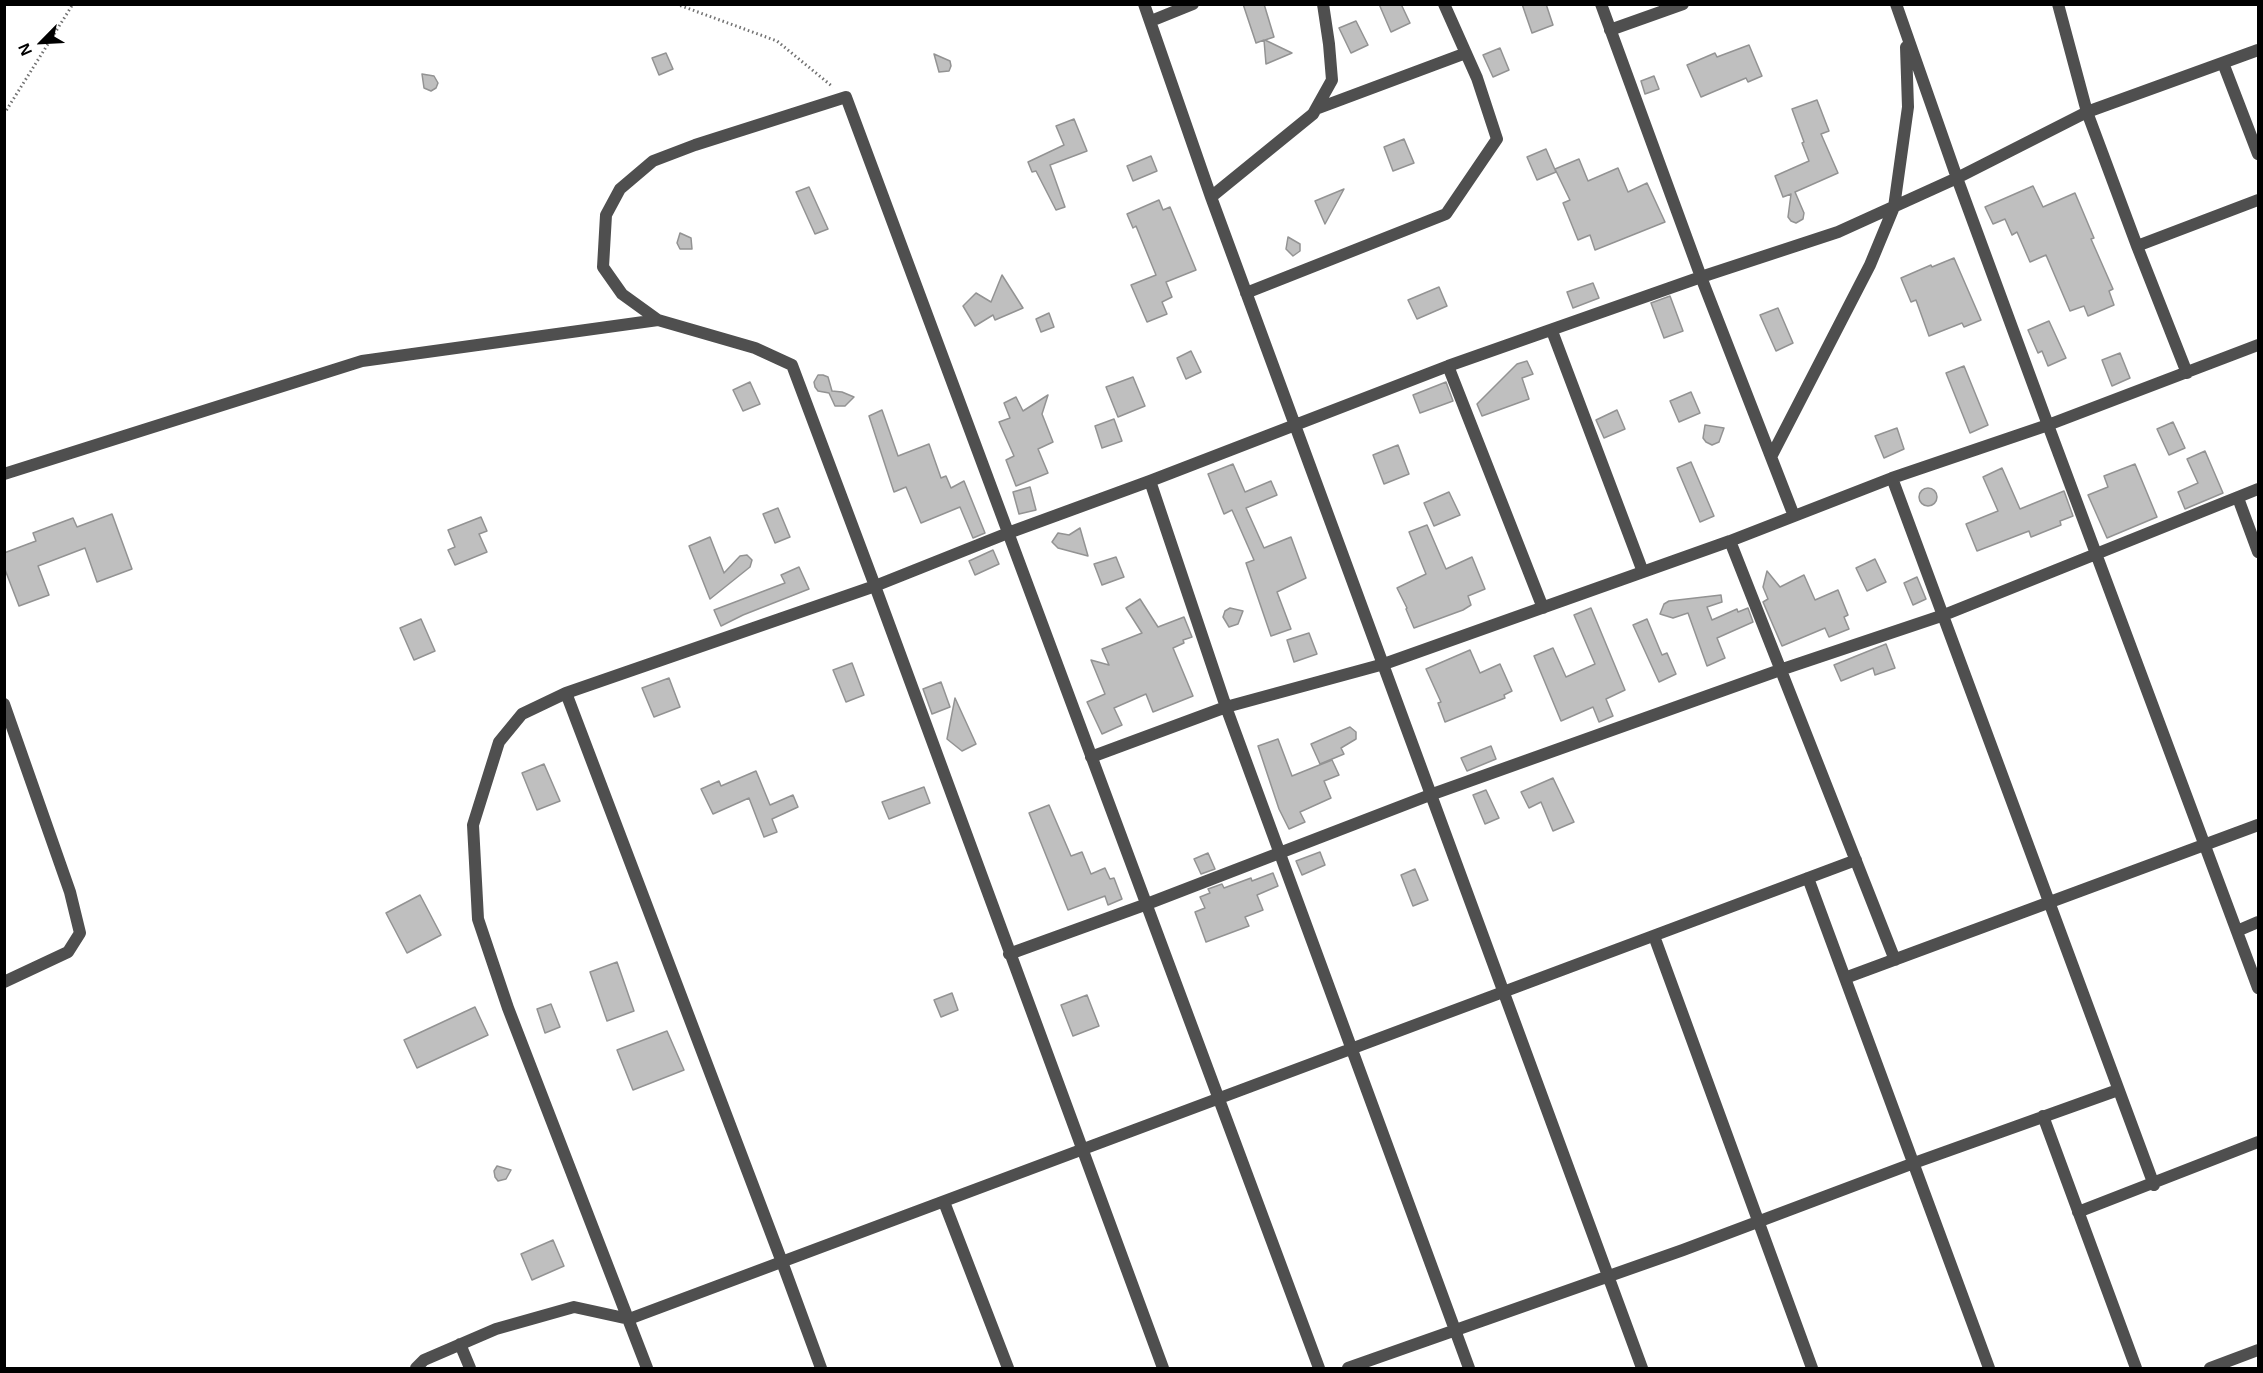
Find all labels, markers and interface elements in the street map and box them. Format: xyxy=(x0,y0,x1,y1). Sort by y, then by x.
north arrow xyxy=(12,12,72,72)
text: N xyxy=(15,41,35,58)

